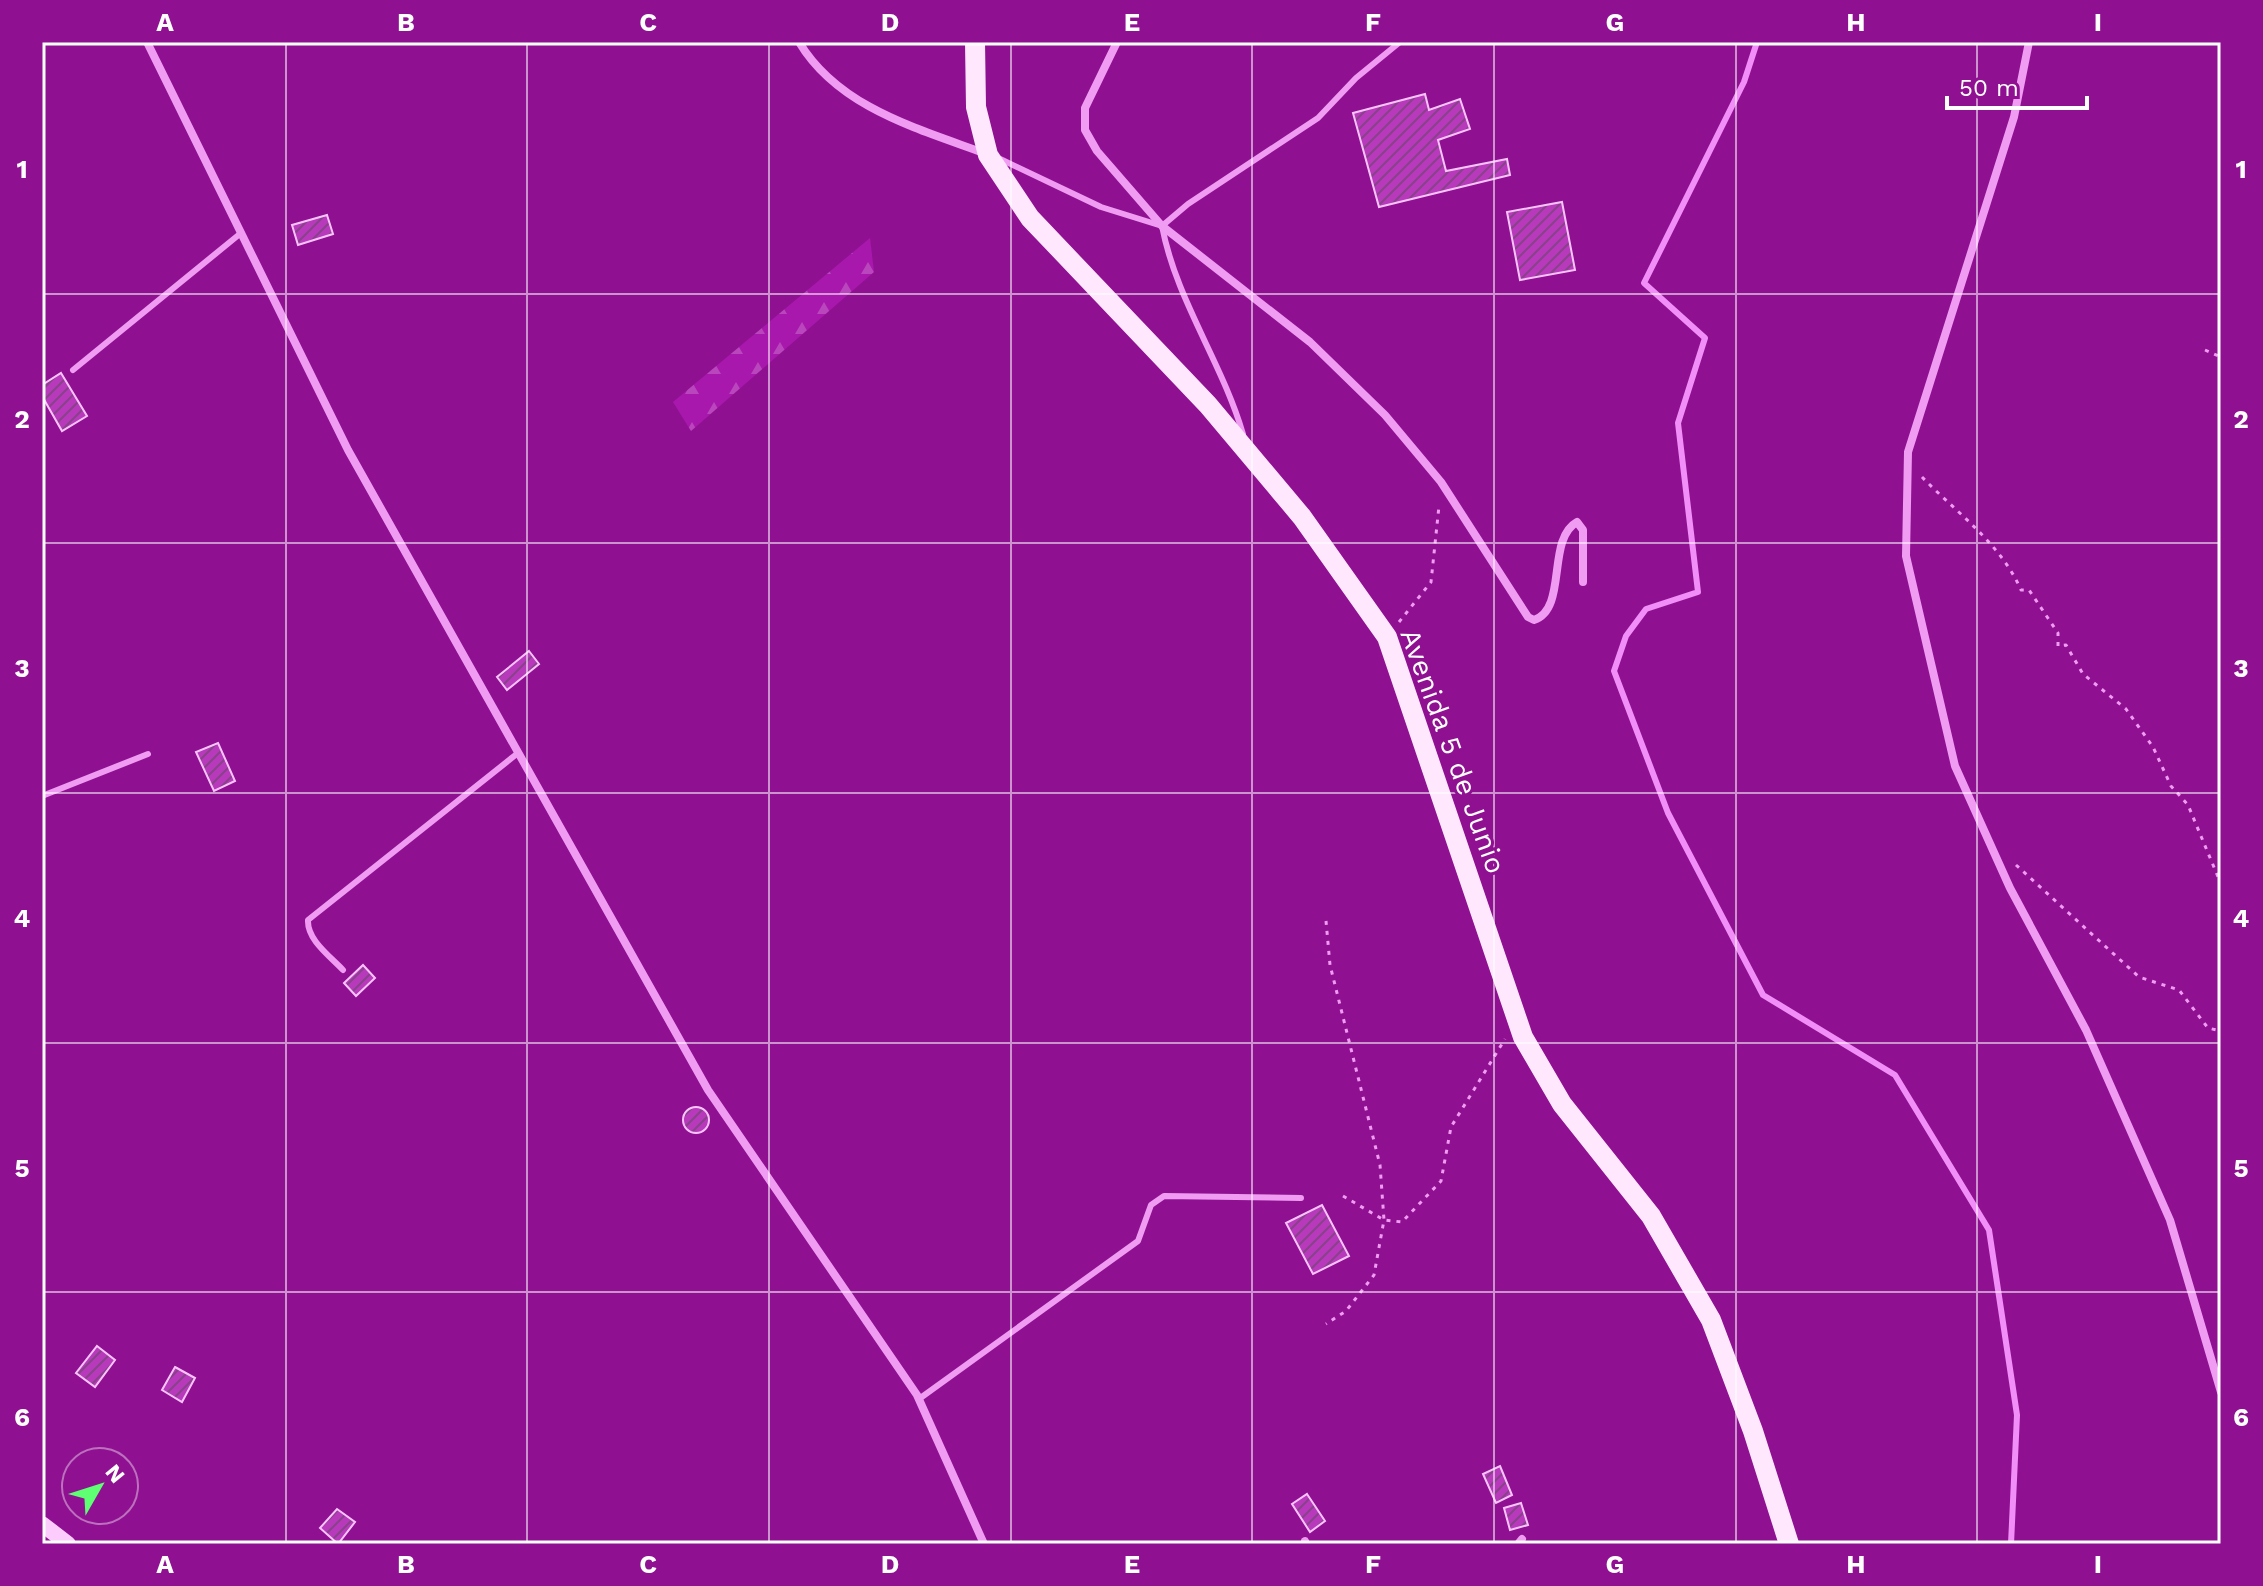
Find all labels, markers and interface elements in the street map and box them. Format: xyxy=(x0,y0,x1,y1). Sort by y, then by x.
text: A xyxy=(156,7,174,37)
text: B xyxy=(397,7,415,37)
text: C xyxy=(639,7,657,37)
text: D xyxy=(881,7,899,37)
text: E xyxy=(1124,7,1140,37)
text: F xyxy=(1365,7,1381,37)
text: G xyxy=(1606,7,1624,37)
text: H xyxy=(1846,7,1866,37)
text: I xyxy=(2094,7,2102,37)
scale bar xyxy=(1947,60,2087,110)
text: 50 m xyxy=(1959,74,2019,102)
text: 1 xyxy=(16,154,28,184)
text: 1 xyxy=(2235,154,2247,184)
text: 2 xyxy=(14,404,30,434)
text: 2 xyxy=(2233,404,2249,434)
street label: Avenida 5 de Junio xyxy=(1393,624,1513,878)
text: 3 xyxy=(14,653,30,683)
text: 3 xyxy=(2233,653,2249,683)
text: 4 xyxy=(14,903,31,933)
text: 4 xyxy=(2233,903,2250,933)
text: 5 xyxy=(14,1153,30,1183)
text: 5 xyxy=(2233,1153,2249,1183)
text: 6 xyxy=(14,1402,30,1432)
text: 6 xyxy=(2233,1402,2249,1432)
north arrow xyxy=(60,1446,140,1526)
text: N xyxy=(100,1460,130,1488)
text: A xyxy=(156,1549,174,1579)
text: B xyxy=(397,1549,415,1579)
text: C xyxy=(639,1549,657,1579)
text: D xyxy=(881,1549,899,1579)
text: E xyxy=(1124,1549,1140,1579)
text: F xyxy=(1365,1549,1381,1579)
text: G xyxy=(1606,1549,1624,1579)
text: H xyxy=(1846,1549,1866,1579)
text: I xyxy=(2094,1549,2102,1579)

